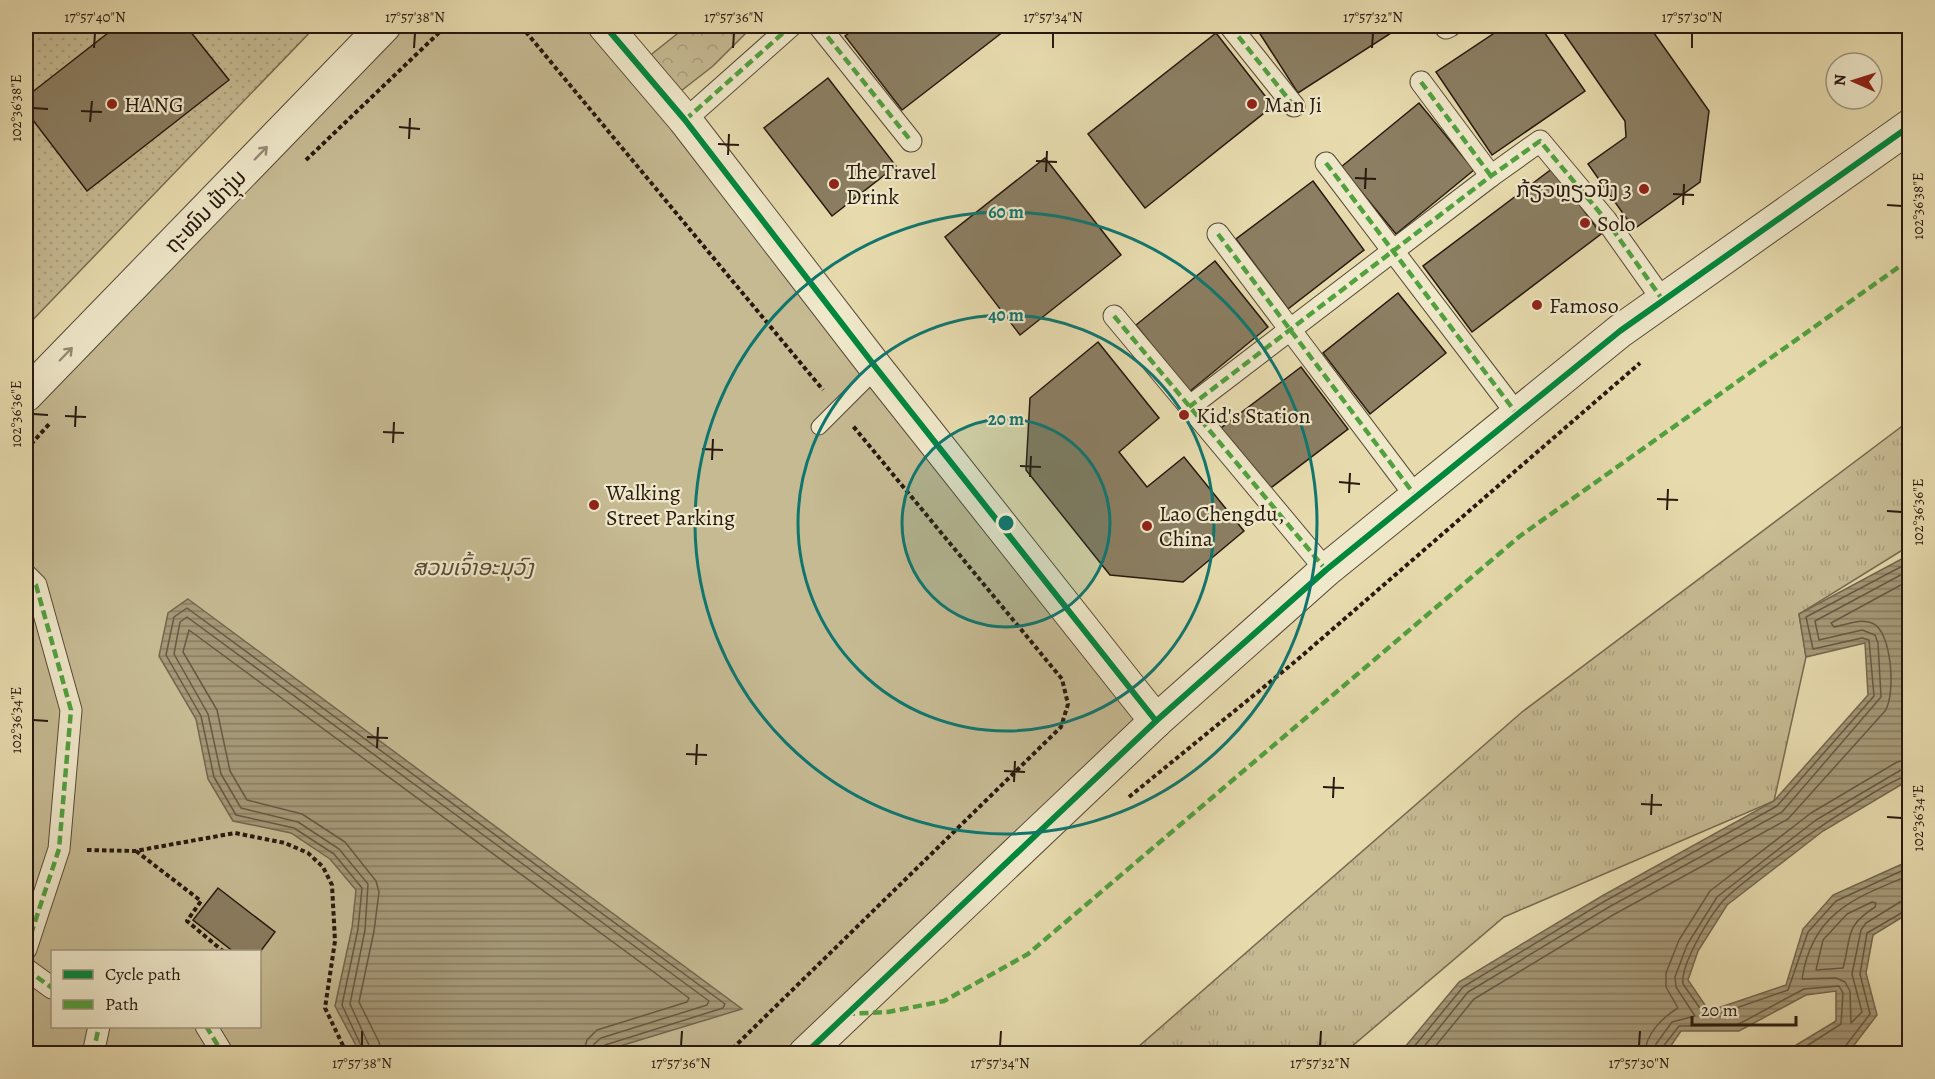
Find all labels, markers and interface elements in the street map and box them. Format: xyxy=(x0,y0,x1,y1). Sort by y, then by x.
text: 17°57'40"N xyxy=(64,7,126,27)
text: 17°57'38"N xyxy=(385,7,445,27)
text: 17°57'36"N xyxy=(704,7,764,27)
text: 17°57'34"N xyxy=(1023,7,1083,27)
text: 17°57'32"N xyxy=(1343,7,1403,27)
text: 17°57'30"N xyxy=(1662,7,1723,27)
north arrow xyxy=(1824,51,1884,111)
text: 102°36'38"E xyxy=(6,74,26,142)
text: N xyxy=(1829,74,1851,87)
place label: HANG xyxy=(124,90,184,120)
place label: Man Ji xyxy=(1264,90,1322,120)
marker: HANG xyxy=(105,97,119,111)
marker: Man Ji xyxy=(1245,97,1259,111)
one-way arrow xyxy=(253,146,268,161)
place label: The Travel Drink xyxy=(846,157,936,212)
street label: ຖະໝົນ ຟ້າງຸ່ມ xyxy=(158,163,255,262)
text: 102°36'38"E xyxy=(1908,172,1928,240)
place label: ກ້ຽວຫຼຽວນິງ 3 xyxy=(1516,175,1632,205)
marker: The Travel Drink xyxy=(827,177,841,191)
marker: ກ້ຽວຫຼຽວນິງ 3 xyxy=(1637,182,1651,196)
text: 60 m xyxy=(988,200,1024,224)
place label: Solo xyxy=(1597,209,1636,239)
marker: Solo xyxy=(1578,216,1592,230)
place label: Famoso xyxy=(1549,291,1619,321)
marker: Famoso xyxy=(1530,298,1544,312)
text: 40 m xyxy=(988,303,1024,327)
one-way arrow xyxy=(59,346,74,361)
text: 102°36'36"E xyxy=(6,380,26,448)
place label: Kid's Station xyxy=(1196,401,1311,431)
text: 20 m xyxy=(988,407,1024,431)
marker: Kid's Station xyxy=(1177,408,1191,422)
place label: Walking Street Parking xyxy=(605,478,735,533)
text: 102°36'36"E xyxy=(1908,478,1928,546)
marker: Walking Street Parking xyxy=(587,498,601,512)
place label: Lao Chengdu, China xyxy=(1159,499,1284,554)
centre of rings xyxy=(996,513,1016,533)
marker: Lao Chengdu, China xyxy=(1140,519,1154,533)
park label: ສວນເຈົ້າອະນຸວົງ xyxy=(412,551,534,583)
text: 102°36'34"E xyxy=(6,687,26,753)
text: 102°36'34"E xyxy=(1908,785,1928,851)
legend xyxy=(51,950,261,1028)
text: Cycle path xyxy=(105,962,181,986)
scale bar xyxy=(1692,989,1796,1027)
text: Path xyxy=(105,992,139,1016)
text: 20 m xyxy=(1701,998,1738,1022)
text: 17°57'38"N xyxy=(332,1053,392,1073)
text: 17°57'36"N xyxy=(651,1053,711,1073)
text: 17°57'34"N xyxy=(970,1053,1030,1073)
text: 17°57'32"N xyxy=(1290,1053,1350,1073)
text: 17°57'30"N xyxy=(1609,1053,1670,1073)

